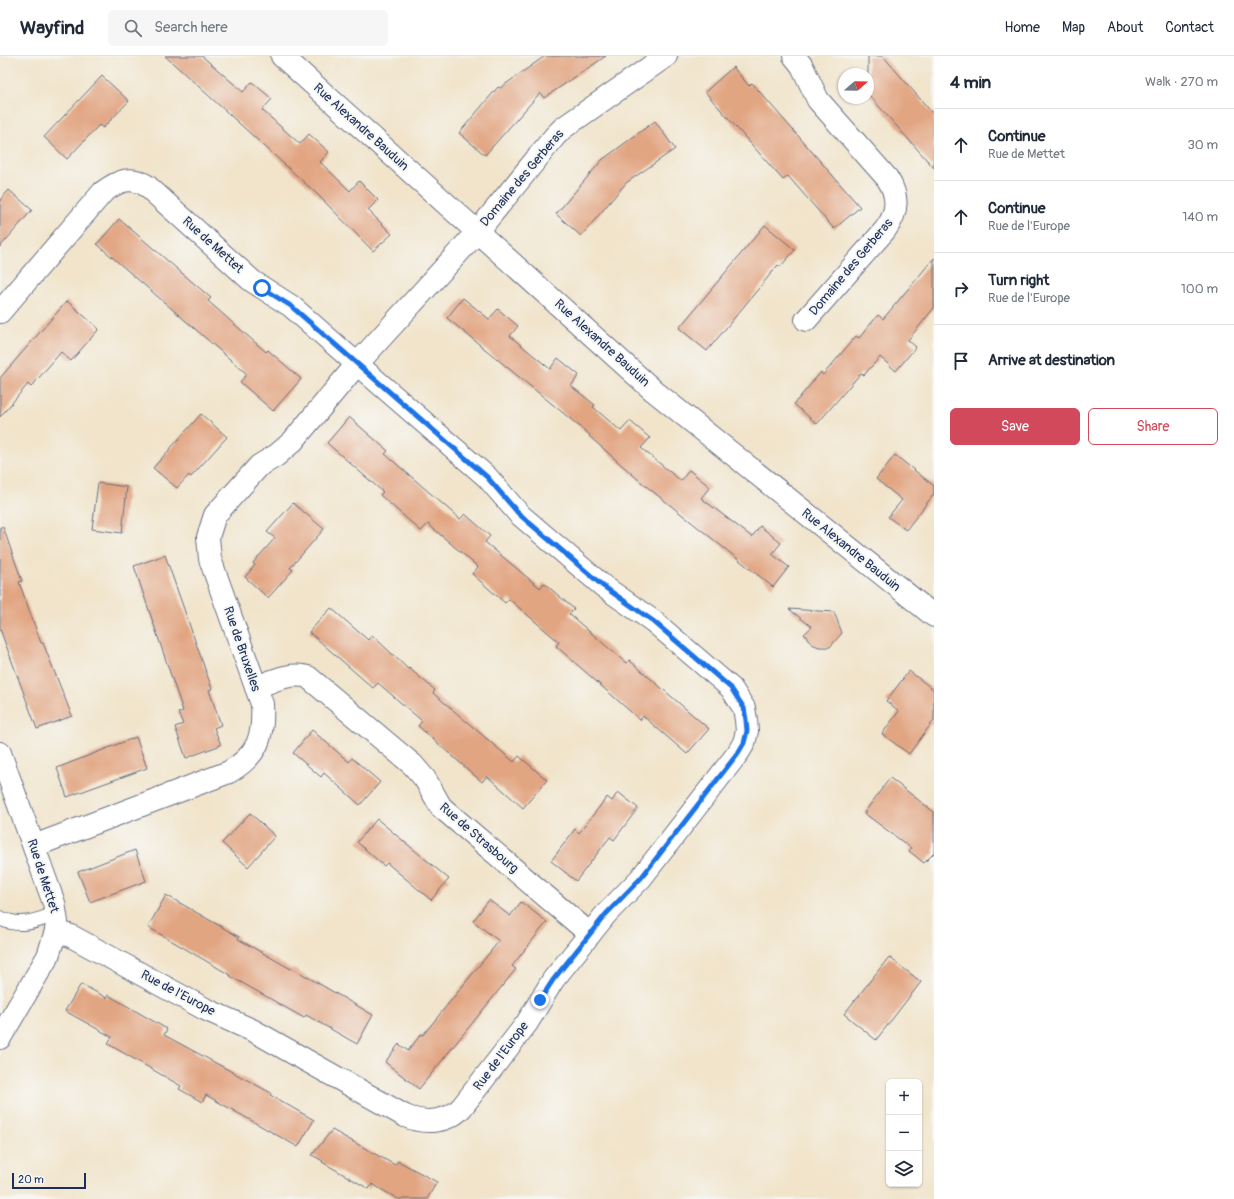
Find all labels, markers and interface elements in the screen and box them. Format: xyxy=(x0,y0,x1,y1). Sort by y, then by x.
search box xyxy=(108,10,388,46)
text: Wayfind xyxy=(20,16,84,40)
icon: search xyxy=(122,17,144,39)
text: Search here xyxy=(154,18,228,37)
text: Home xyxy=(1005,19,1040,36)
text: Map xyxy=(1062,19,1085,36)
text: About xyxy=(1107,19,1143,36)
text: Contact xyxy=(1165,19,1214,36)
north arrow xyxy=(838,68,874,104)
text: 4 min xyxy=(950,72,991,93)
text: Walk · 270 m xyxy=(1145,74,1218,90)
street label: Rue Alexandre Bauduin xyxy=(310,80,412,174)
street label: Domaine des Gerberas xyxy=(477,126,567,230)
text: Continue xyxy=(988,127,1046,146)
icon: ahead xyxy=(950,134,972,156)
text: 30 m xyxy=(1188,137,1218,153)
text: Rue de Mettet xyxy=(988,146,1065,162)
text: Continue xyxy=(988,199,1046,218)
icon: ahead xyxy=(950,206,972,228)
text: 140 m xyxy=(1182,209,1218,225)
street label: Rue de Mettet xyxy=(179,213,248,277)
street label: Domaine des Gerberas xyxy=(806,215,896,319)
text: Rue de l'Europe xyxy=(988,218,1070,234)
text: Turn right xyxy=(988,271,1049,290)
icon: right xyxy=(950,278,972,300)
route start xyxy=(253,279,271,297)
text: 100 m xyxy=(1181,281,1218,297)
text: Rue de l'Europe xyxy=(988,290,1070,306)
street label: Rue Alexandre Bauduin xyxy=(551,296,653,390)
icon: arrive xyxy=(950,350,972,372)
text: Arrive at destination xyxy=(988,351,1115,370)
button: Save xyxy=(950,408,1080,445)
button: Share xyxy=(1088,408,1218,445)
street label: Rue Alexandre Bauduin xyxy=(798,505,904,595)
street label: Rue de Bruxelles xyxy=(220,604,264,694)
street label: Rue de Strasbourg xyxy=(436,799,522,877)
street label: Rue de Mettet xyxy=(24,837,63,916)
street label: Rue de l'Europe xyxy=(138,967,218,1020)
route end xyxy=(531,991,549,1009)
street label: Rue de l'Europe xyxy=(470,1018,532,1094)
map controls xyxy=(886,1079,922,1187)
button: + xyxy=(886,1079,922,1115)
button: − xyxy=(886,1115,922,1151)
button: layers xyxy=(886,1151,922,1187)
scale bar xyxy=(12,1171,86,1190)
text: 20 m xyxy=(18,1173,44,1186)

